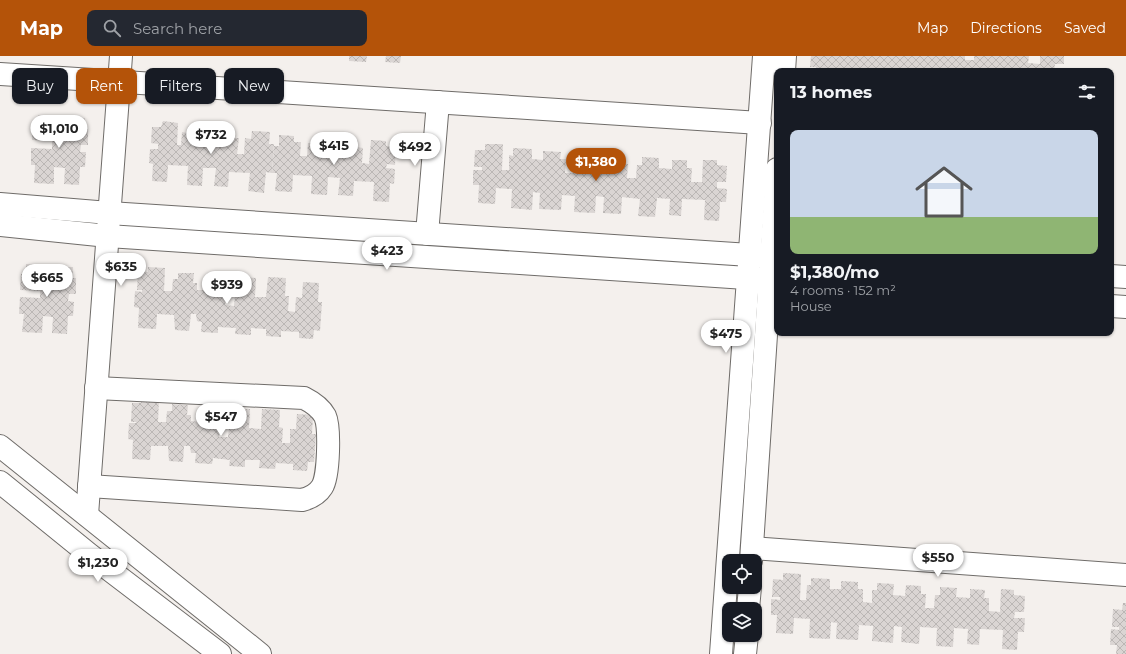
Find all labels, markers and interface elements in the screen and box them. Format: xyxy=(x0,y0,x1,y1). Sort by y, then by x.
search box xyxy=(87,10,367,46)
text: Map xyxy=(20,17,63,40)
icon: search xyxy=(101,17,123,39)
text: Search here xyxy=(133,19,222,38)
text: Map xyxy=(917,19,948,37)
text: Directions xyxy=(970,19,1042,37)
text: Saved xyxy=(1064,19,1106,37)
chip: Buy xyxy=(12,68,68,104)
chip: Rent xyxy=(76,68,137,104)
chip: Filters xyxy=(145,68,216,104)
chip: New xyxy=(224,68,284,104)
icon: filters xyxy=(1076,81,1098,103)
text: 13 homes xyxy=(790,82,872,102)
pin: $1,010 xyxy=(26,115,92,149)
text: $1,010 xyxy=(39,120,79,136)
pin: $732 xyxy=(187,121,235,155)
text: $732 xyxy=(195,126,227,142)
pin: $415 xyxy=(310,132,358,166)
pin: $492 xyxy=(391,133,439,167)
text: $415 xyxy=(319,137,349,153)
text: $492 xyxy=(398,138,432,154)
pin: $1,380 xyxy=(563,148,629,182)
text: $1,380 xyxy=(575,153,617,169)
icon: home xyxy=(908,156,980,228)
pin: $423 xyxy=(363,237,411,271)
text: $423 xyxy=(371,242,403,258)
pin: $635 xyxy=(97,253,145,287)
text: $635 xyxy=(105,258,137,274)
text: $1,380/mo xyxy=(790,262,879,282)
pin: $665 xyxy=(23,264,71,298)
text: $665 xyxy=(31,269,63,285)
pin: $939 xyxy=(203,271,251,305)
text: $939 xyxy=(211,276,243,292)
text: 4 rooms · 152 m² xyxy=(790,282,896,298)
text: House xyxy=(790,298,832,314)
pin: $475 xyxy=(702,320,750,354)
text: $475 xyxy=(710,325,742,341)
pin: $547 xyxy=(197,403,245,437)
text: $547 xyxy=(205,408,237,424)
pin: $550 xyxy=(914,544,962,578)
pin: $1,230 xyxy=(65,549,131,583)
text: $550 xyxy=(922,549,954,565)
text: $1,230 xyxy=(78,554,119,570)
map controls xyxy=(722,554,762,642)
button: locate xyxy=(722,554,762,594)
button: layers xyxy=(722,602,762,642)

